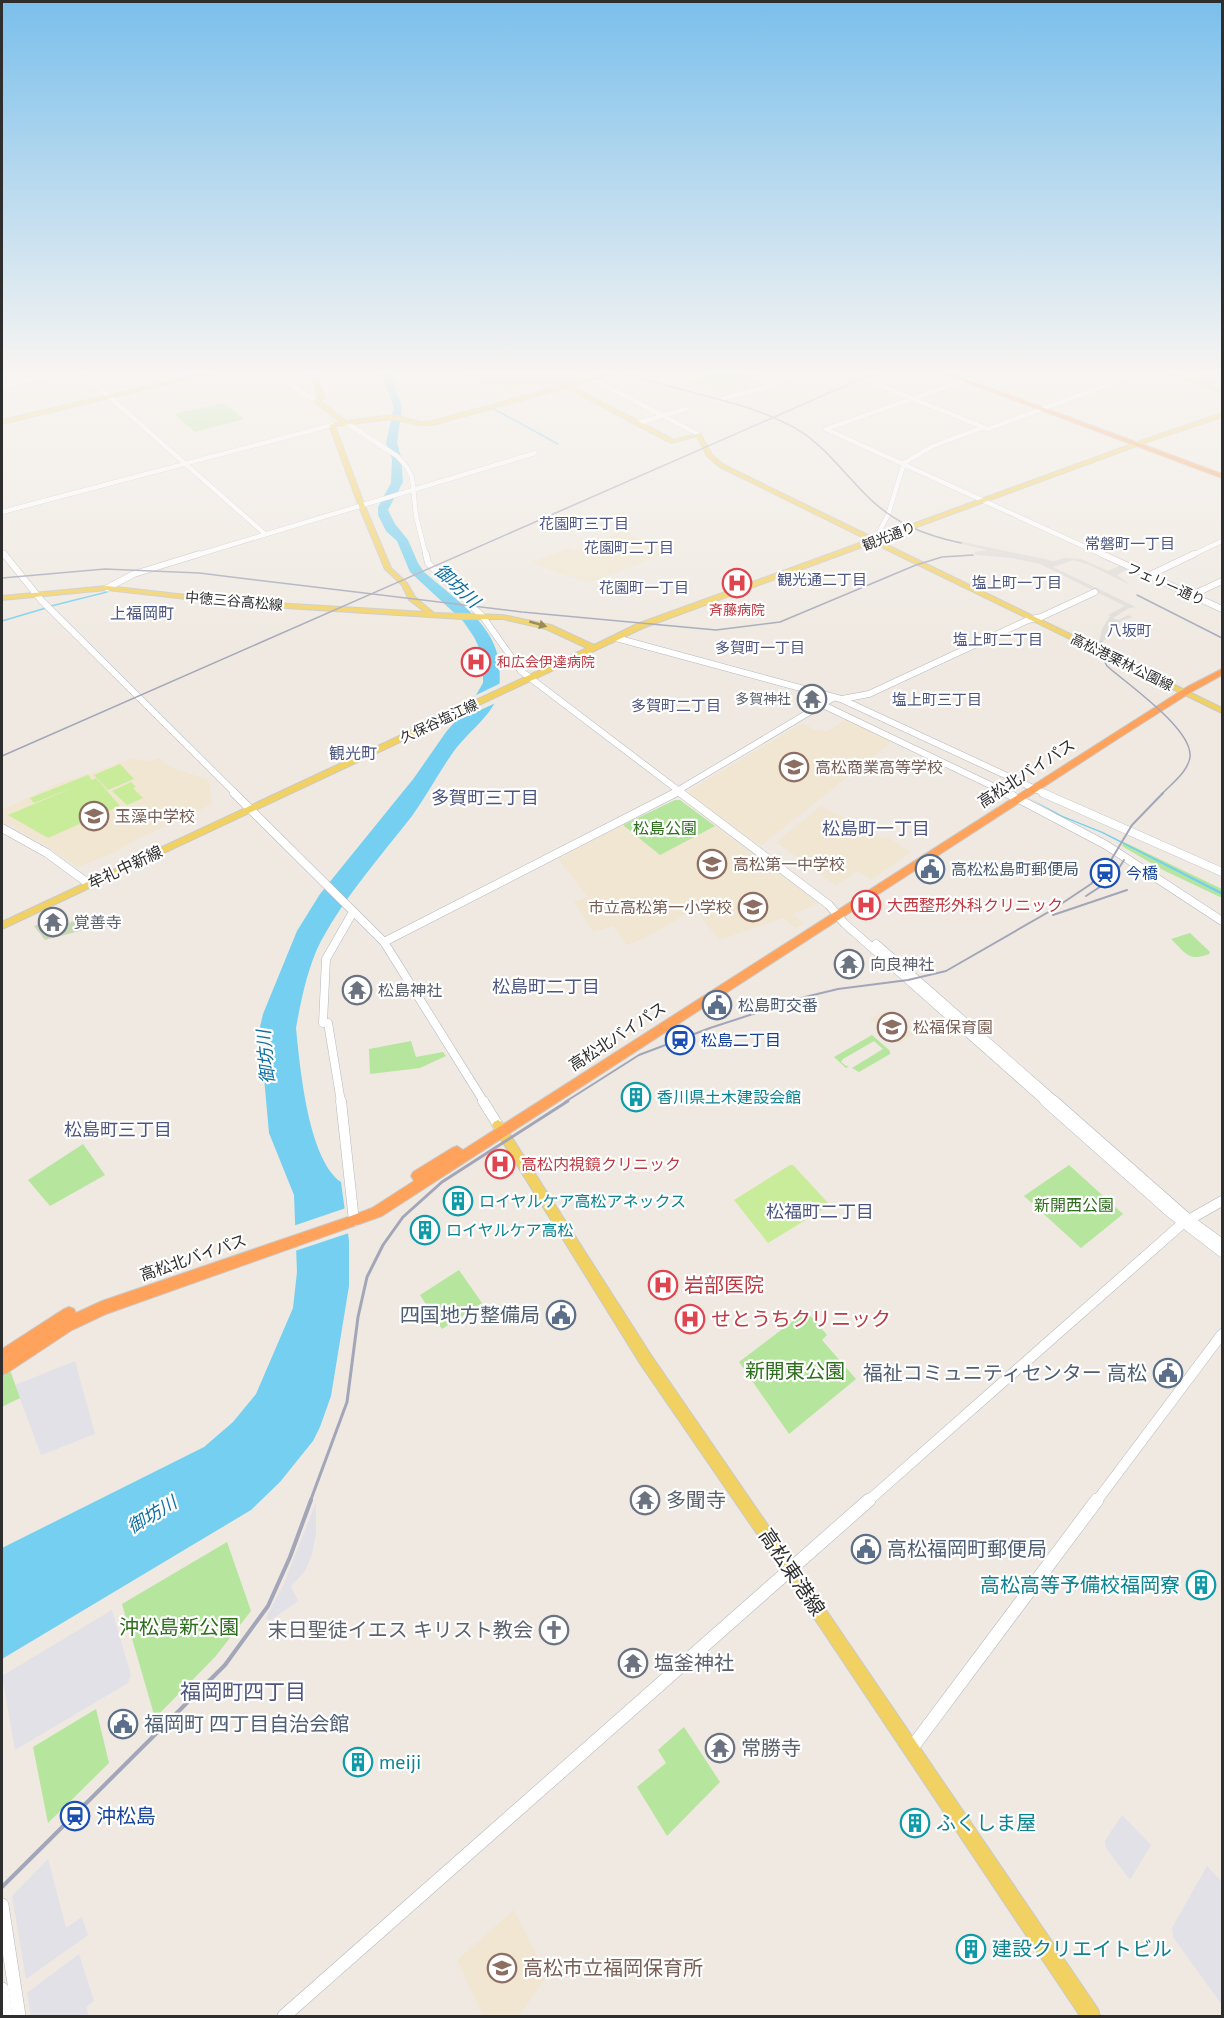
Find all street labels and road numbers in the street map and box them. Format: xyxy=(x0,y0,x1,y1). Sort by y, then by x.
street label: 観光通り xyxy=(860,518,918,554)
street label: フェリー通り xyxy=(1124,559,1208,609)
street label: 中徳三谷高松線 xyxy=(184,588,284,614)
street label: 高松港栗林公園線 xyxy=(1068,629,1176,695)
street label: 久保谷塩江線 xyxy=(397,695,481,747)
street label: 高松北バイパス xyxy=(974,734,1078,812)
street label: 牟礼中新線 xyxy=(85,841,165,893)
street label: 高松北バイパス xyxy=(565,997,669,1075)
street label: 高松北バイパス xyxy=(137,1229,249,1285)
street label: 高松東港線 xyxy=(753,1523,831,1621)

